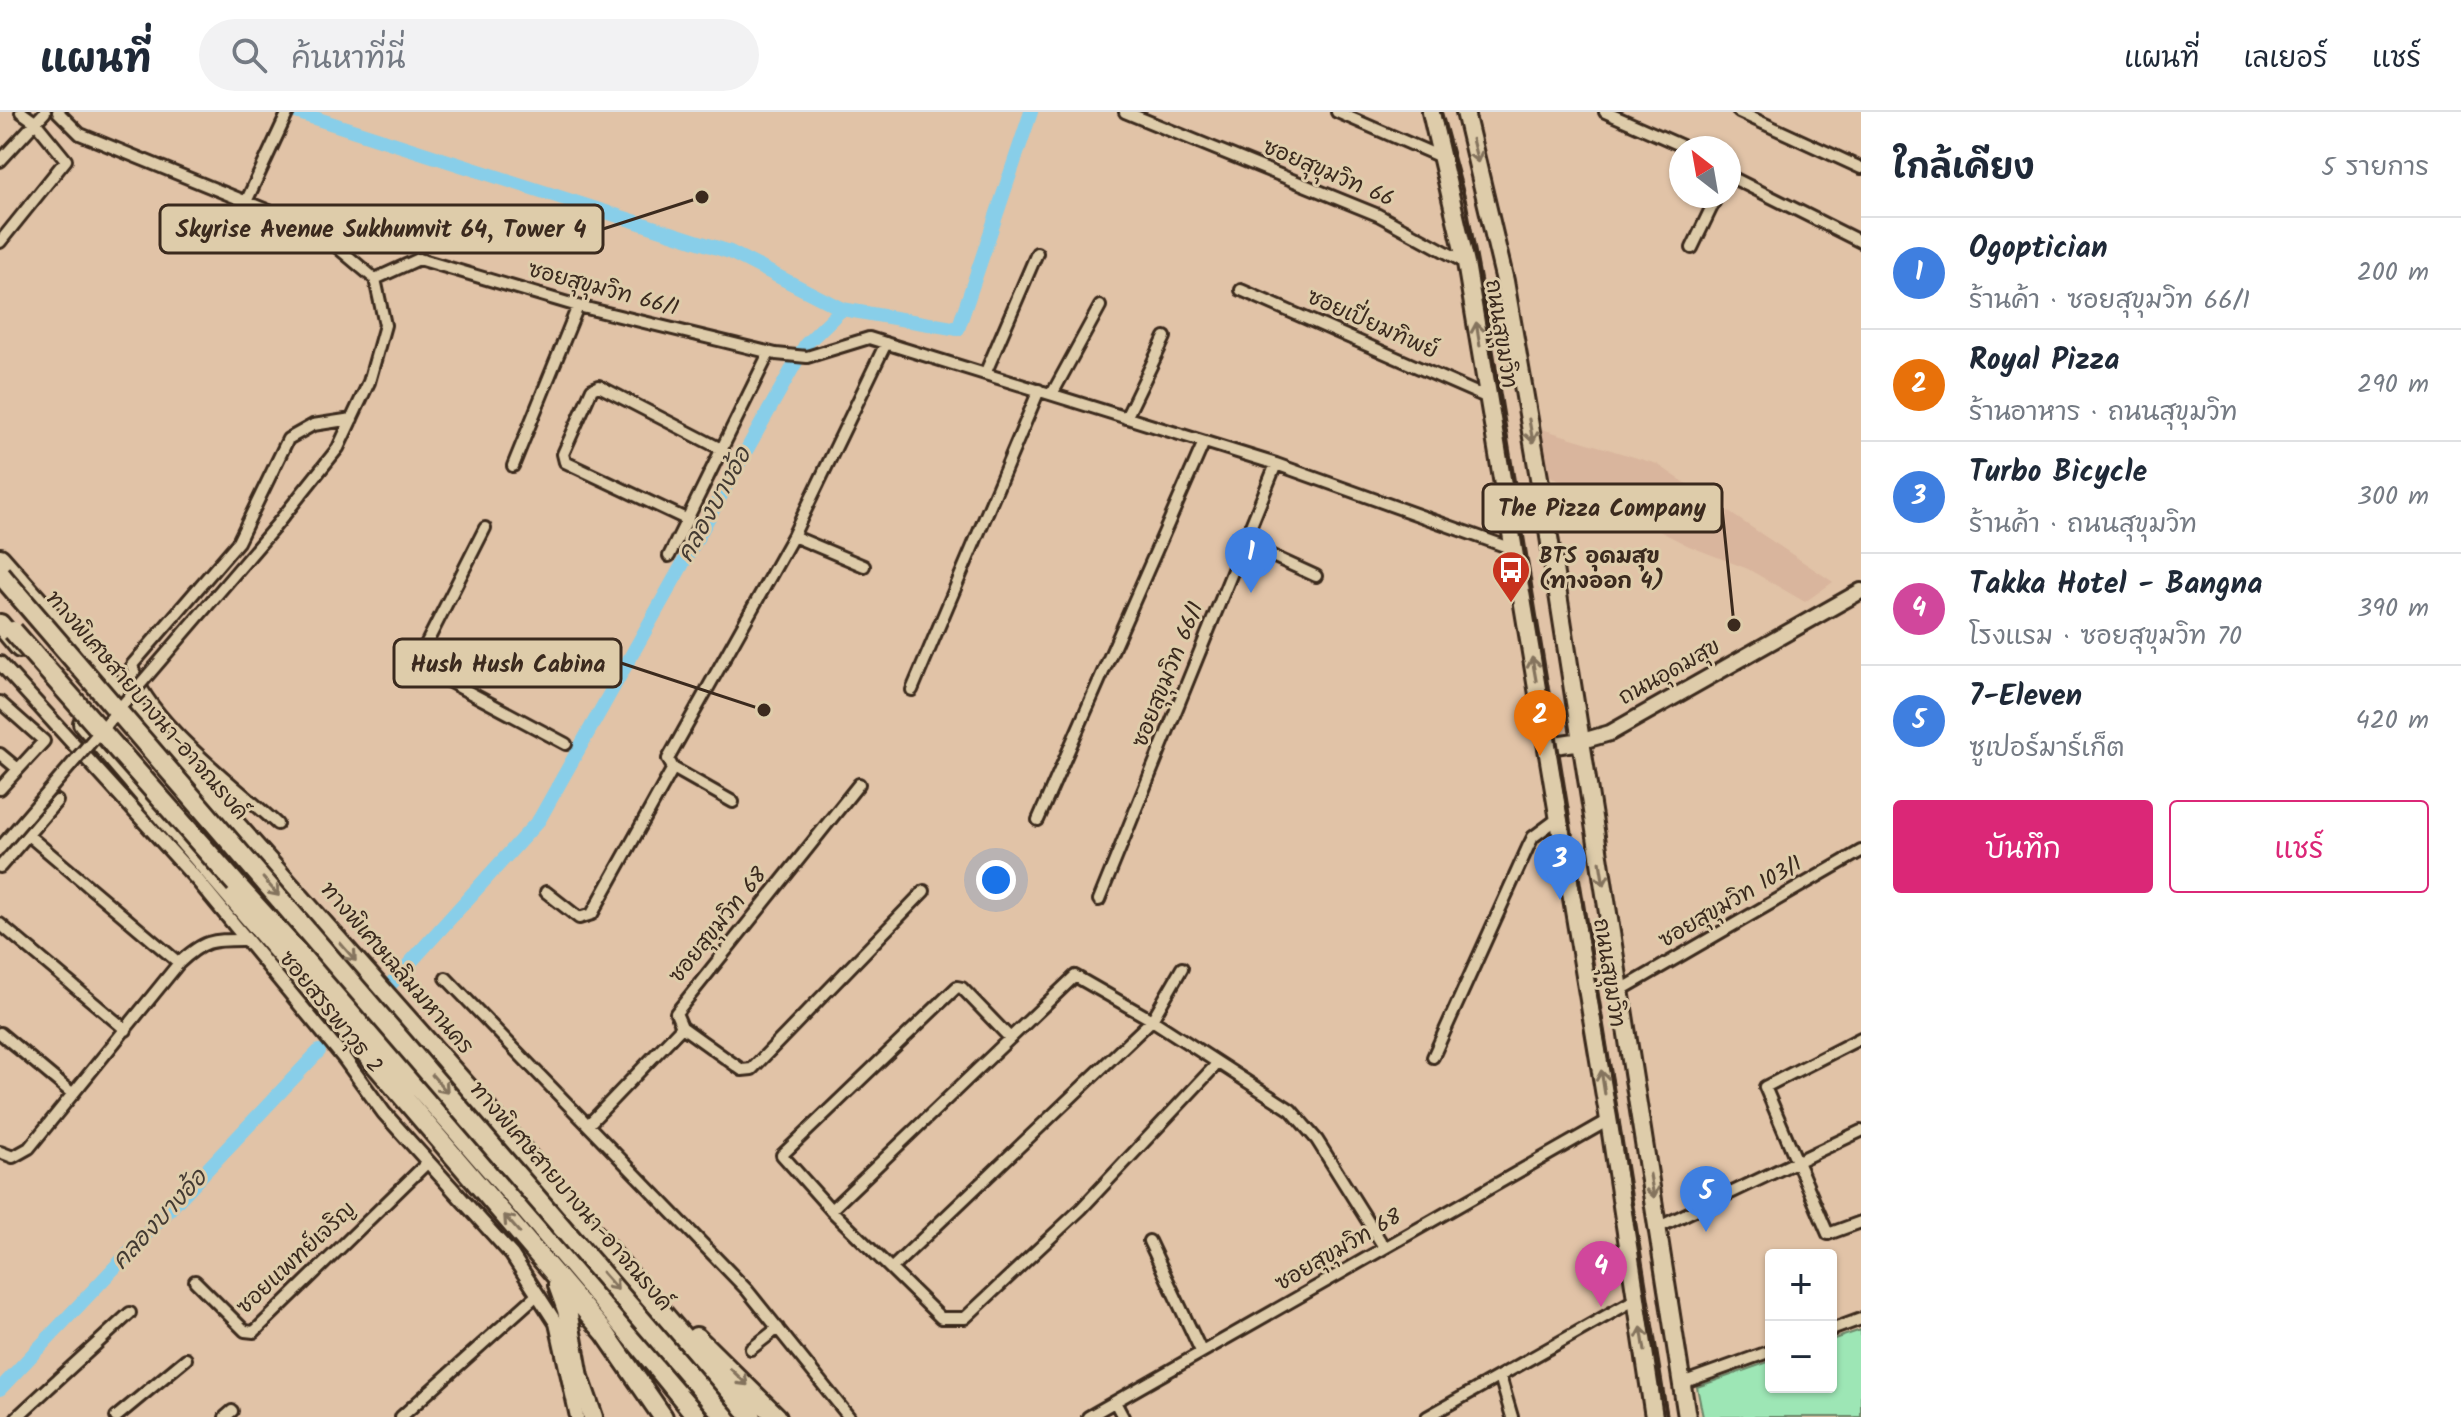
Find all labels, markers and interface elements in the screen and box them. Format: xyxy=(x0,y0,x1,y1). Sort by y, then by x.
search box xyxy=(199,19,759,91)
text: แผนที่ xyxy=(40,31,151,91)
icon: search xyxy=(227,33,271,77)
text: ค้นหาที่นี่ xyxy=(291,36,405,84)
text: แผนที่ xyxy=(2124,37,2199,82)
text: เลเยอร์ xyxy=(2243,37,2328,82)
text: แชร์ xyxy=(2372,37,2421,82)
street label: ซอยสุขุมวิท 66 xyxy=(1257,131,1399,217)
north arrow xyxy=(1669,136,1741,208)
one-way arrow xyxy=(1468,137,1483,163)
text: ใกล้เคียง xyxy=(1893,142,2035,196)
text: 5 รายการ xyxy=(2321,147,2429,189)
callout: Skyrise Avenue Sukhumvit 64, Tower 4 xyxy=(160,205,603,253)
text: Skyrise Avenue Sukhumvit 64, Tower 4 xyxy=(176,211,586,250)
text: Ogoptician xyxy=(1969,225,2108,273)
text: 1 xyxy=(1915,252,1923,294)
text: 200 m xyxy=(2357,252,2429,294)
street label: ซอยสุขุมวิท 66/1 xyxy=(524,253,682,327)
street label: ซอยเปี่ยมทิพย์ xyxy=(1301,276,1445,370)
street label: ถนนสุขุมวิท xyxy=(1474,277,1526,391)
text: ร้านค้า · ซอยสุขุมวิท 66/1 xyxy=(1969,280,2250,322)
one-way arrow xyxy=(1469,322,1484,347)
text: Royal Pizza xyxy=(1969,337,2120,385)
text: 2 xyxy=(1911,364,1927,406)
text: 290 m xyxy=(2357,364,2429,406)
text: ร้านอาหาร · ถนนสุขุมวิท xyxy=(1969,392,2238,434)
one-way arrow xyxy=(1524,418,1539,443)
water label: คลองบางอ้อ xyxy=(667,439,764,570)
text: Turbo Bicycle xyxy=(1969,449,2147,497)
text: 3 xyxy=(1912,476,1926,518)
text: 300 m xyxy=(2357,476,2429,518)
callout: The Pizza Company xyxy=(1483,484,1722,532)
text: The Pizza Company xyxy=(1498,490,1706,529)
text: ร้านค้า · ถนนสุขุมวิท xyxy=(1969,504,2197,546)
pin: 1 xyxy=(1225,527,1277,593)
place label: BTS อุดมสุข (ทางออก 4) xyxy=(1539,540,1664,600)
bus stop icon: BTS อุดมสุข (ทางออก 4) xyxy=(1490,549,1532,604)
text: Takka Hotel - Bangna xyxy=(1969,561,2262,609)
street label: ทางพิเศษสายบางนา-อาจณรงค์ xyxy=(36,583,256,829)
text: 4 xyxy=(1912,588,1926,630)
text: 390 m xyxy=(2357,588,2429,630)
street label: ซอยสุขุมวิท 66/1 xyxy=(1124,597,1214,753)
text: โรงแรม · ซอยสุขุมวิท 70 xyxy=(1969,616,2242,658)
street label: ถนนอุดมสุข xyxy=(1612,630,1728,716)
callout: Hush Hush Cabina xyxy=(394,639,621,687)
text: Hush Hush Cabina xyxy=(411,646,605,685)
one-way arrow xyxy=(1526,657,1541,682)
text: 7-Eleven xyxy=(1969,673,2082,721)
pin: 2 xyxy=(1514,690,1566,756)
text: 5 xyxy=(1912,700,1926,742)
text: 420 m xyxy=(2355,700,2429,742)
text: ซูเปอร์มาร์เก็ต xyxy=(1969,728,2125,770)
button: บันทึก xyxy=(1893,800,2153,893)
button: แชร์ xyxy=(2169,800,2429,893)
pin: 3 xyxy=(1534,834,1586,900)
street label: ซอยสุขุมวิท 103/1 xyxy=(1653,848,1809,958)
street label: ซอยสุขุมวิท 68 xyxy=(661,860,778,992)
your location xyxy=(976,860,1016,900)
one-way arrow xyxy=(1596,861,1611,886)
street label: ทางพิเศษเฉลิมมหานคร xyxy=(311,875,481,1063)
one-way arrow xyxy=(261,876,279,897)
street label: ถนนสุขุมวิท xyxy=(1582,916,1634,1030)
one-way arrow xyxy=(339,941,357,961)
street label: ซอยสรรพาวุธ 2 xyxy=(269,944,391,1082)
one-way arrow xyxy=(1595,1070,1610,1095)
one-way arrow xyxy=(431,1073,449,1093)
street label: ทางพิเศษสายบางนา-อาจณรงค์ xyxy=(460,1074,680,1320)
water label: คลองบางอ้อ xyxy=(103,1159,219,1279)
pin: 5 xyxy=(1680,1166,1732,1232)
one-way arrow xyxy=(1646,1173,1661,1198)
street label: ซอยแพทย์เจริญ xyxy=(229,1194,365,1324)
street label: ซอยสุขุมวิท 68 xyxy=(1269,1200,1410,1301)
one-way arrow xyxy=(503,1214,521,1234)
pin: 4 xyxy=(1575,1241,1627,1307)
map controls xyxy=(1765,1249,1837,1393)
button: + xyxy=(1765,1249,1837,1321)
one-way arrow xyxy=(601,1270,619,1290)
button: − xyxy=(1765,1321,1837,1393)
one-way arrow xyxy=(1634,1327,1649,1352)
one-way arrow xyxy=(729,1368,749,1387)

